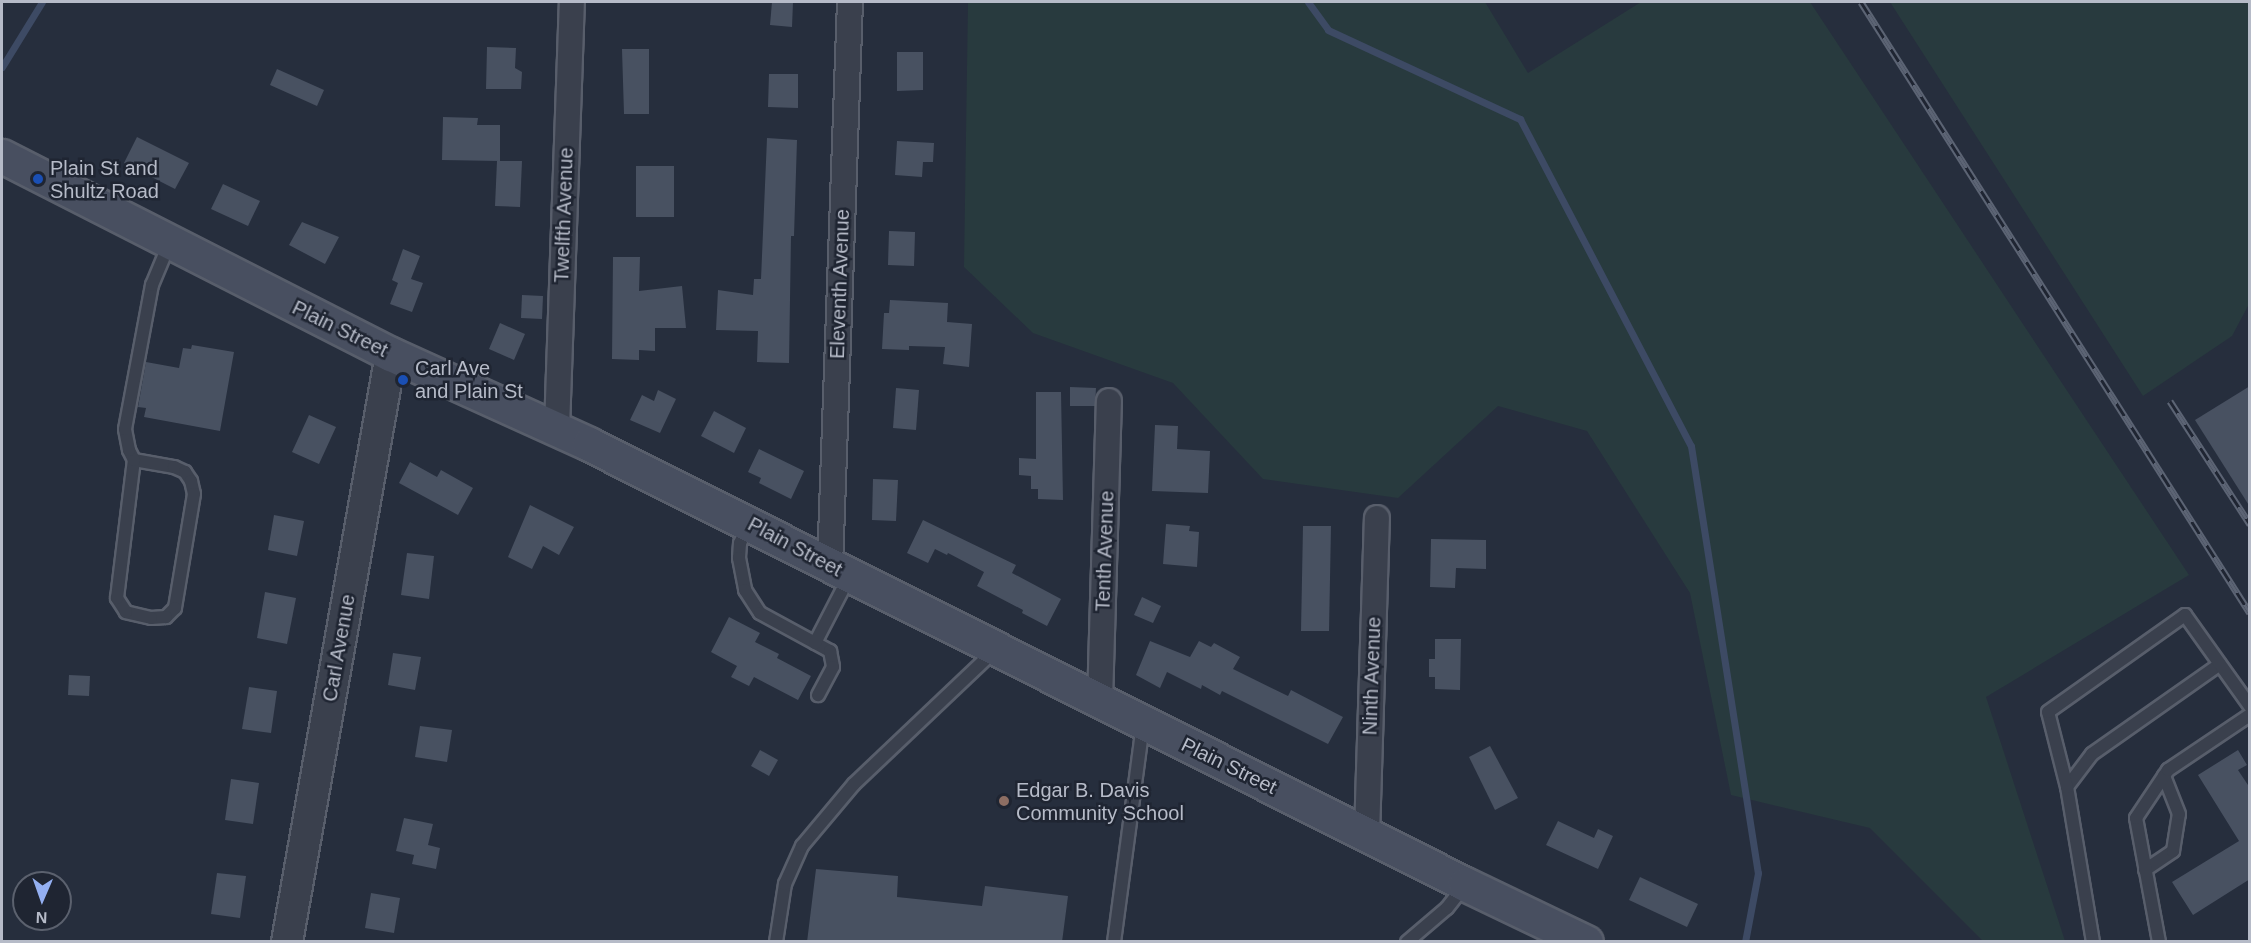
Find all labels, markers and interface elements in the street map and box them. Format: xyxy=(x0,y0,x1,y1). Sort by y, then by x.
street label: Twelfth Avenue xyxy=(550,146,578,284)
place label: Plain St and Shultz Road xyxy=(50,156,159,203)
marker: Plain St and Shultz Road xyxy=(31,172,45,186)
street label: Eleventh Avenue xyxy=(825,208,855,360)
street label: Plain Street xyxy=(288,296,392,362)
place label: Carl Ave and Plain St xyxy=(415,356,523,403)
marker: Carl Ave and Plain St xyxy=(396,373,410,387)
street label: Tenth Avenue xyxy=(1091,490,1119,612)
street label: Plain Street xyxy=(744,512,846,582)
street label: Carl Avenue xyxy=(318,592,360,704)
street label: Ninth Avenue xyxy=(1358,616,1386,736)
street label: Plain Street xyxy=(1177,733,1281,799)
place label: Edgar B. Davis Community School xyxy=(1016,778,1184,825)
marker: Edgar B. Davis Community School xyxy=(997,794,1011,808)
north arrow xyxy=(12,871,72,931)
text: N xyxy=(35,909,47,926)

